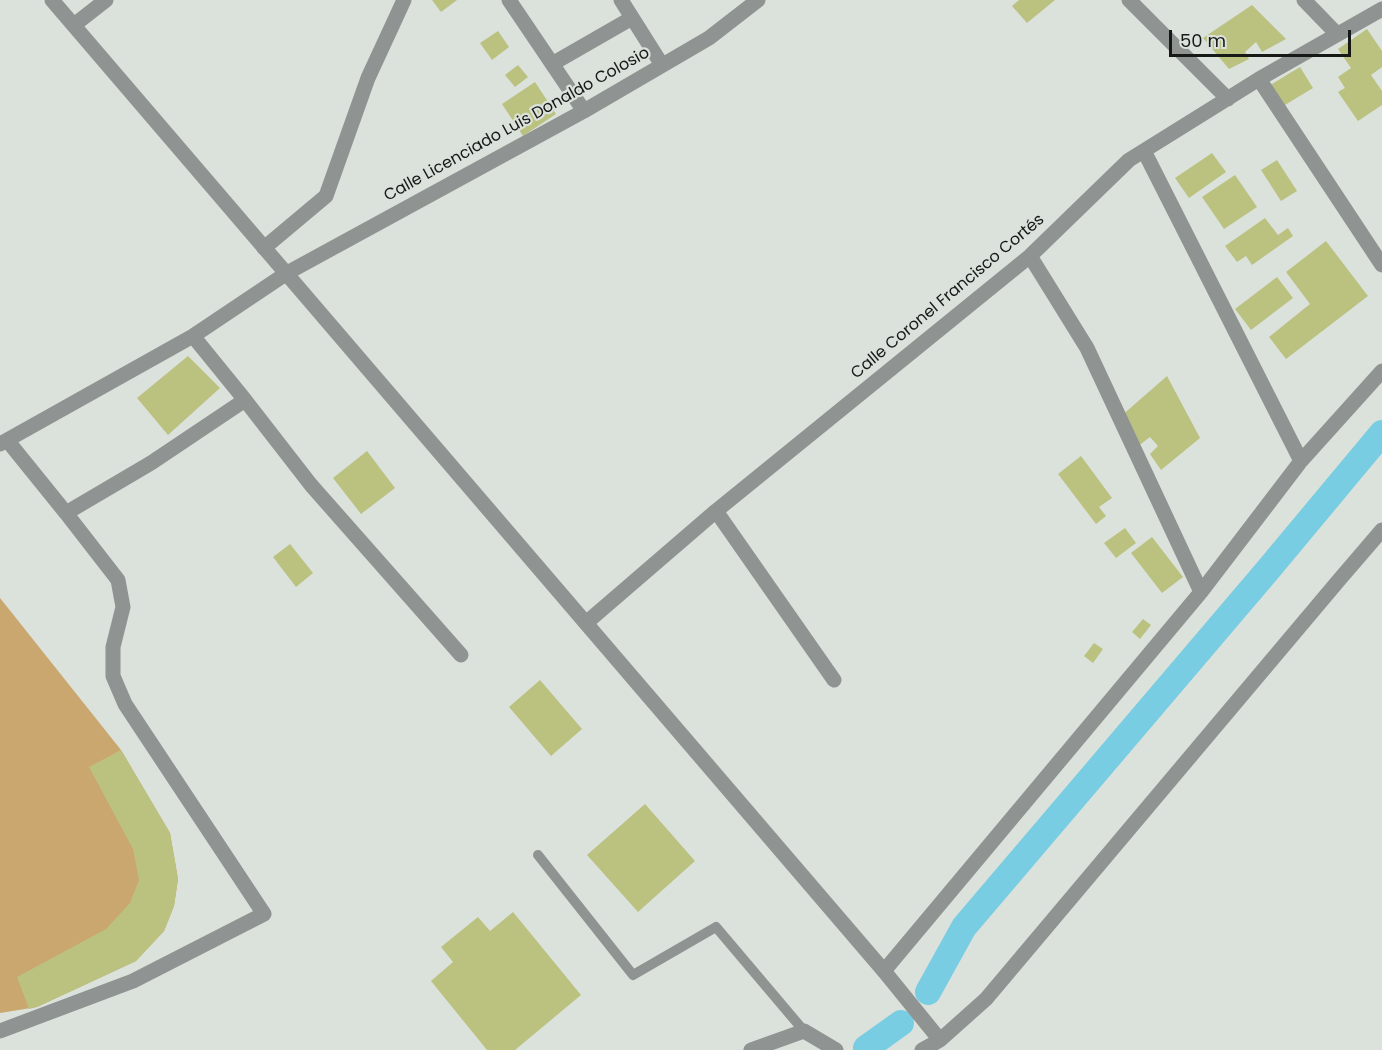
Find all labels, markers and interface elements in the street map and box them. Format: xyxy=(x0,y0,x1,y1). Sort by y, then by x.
scale bar xyxy=(1172,18,1354,56)
text: 50 m xyxy=(1180,28,1226,53)
street label: Calle Licenciado Luis Donaldo Colosio xyxy=(381,44,653,206)
street label: Calle Coronel Francisco Cortés xyxy=(847,210,1049,384)

